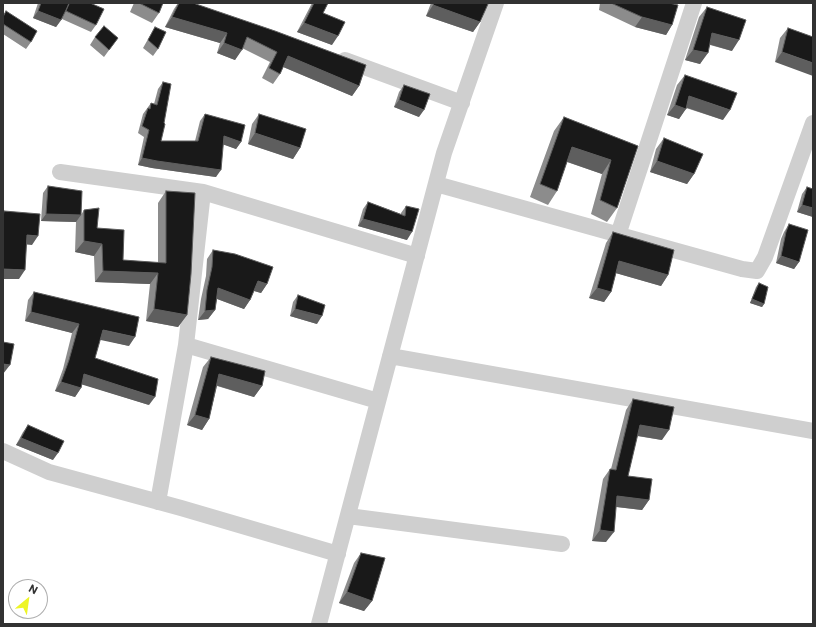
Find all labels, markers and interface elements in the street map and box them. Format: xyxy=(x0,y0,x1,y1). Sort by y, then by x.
north arrow xyxy=(8,579,48,619)
text: N xyxy=(27,581,40,597)

